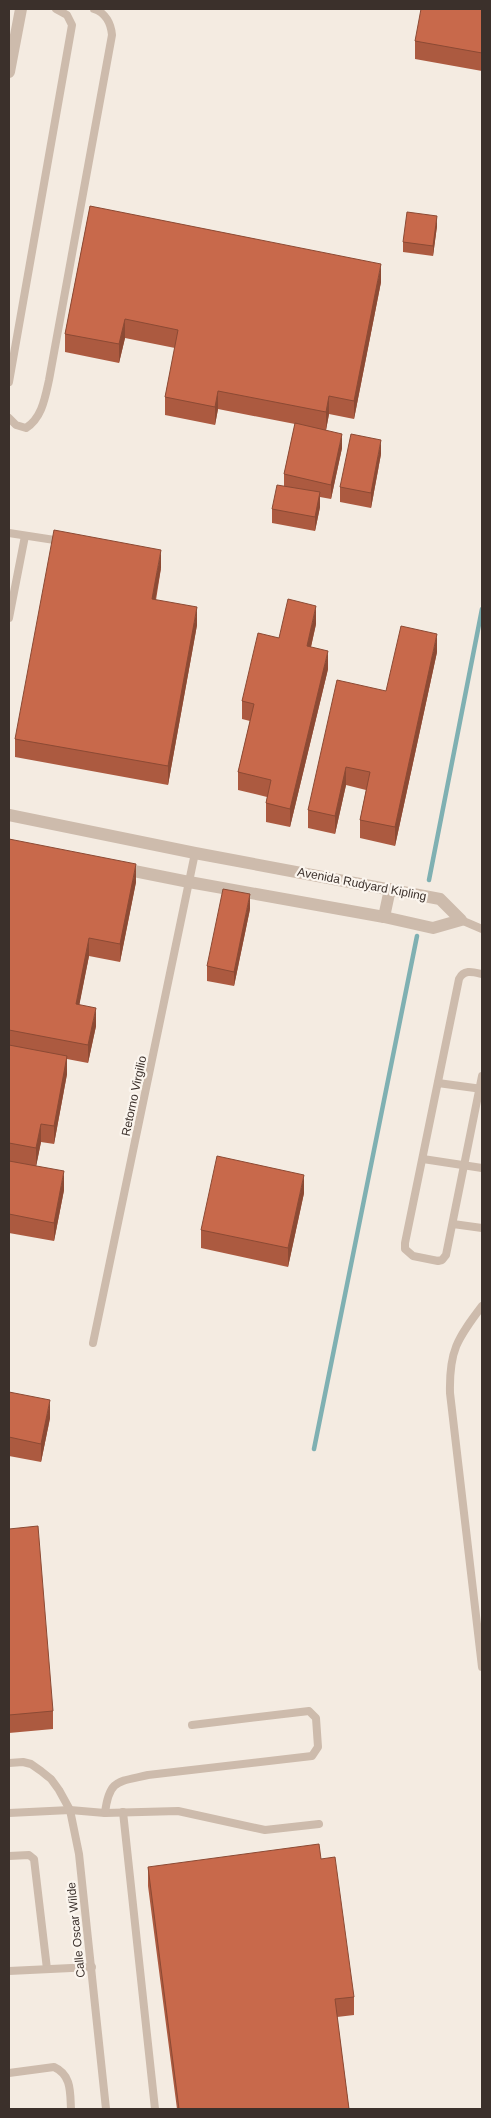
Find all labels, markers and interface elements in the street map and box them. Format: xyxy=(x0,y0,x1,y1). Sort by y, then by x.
street label: Avenida Rudyard Kipling xyxy=(296,865,428,903)
street label: Retorno Virgilio xyxy=(119,1054,149,1137)
street label: Calle Oscar Wilde xyxy=(64,1881,88,1978)

